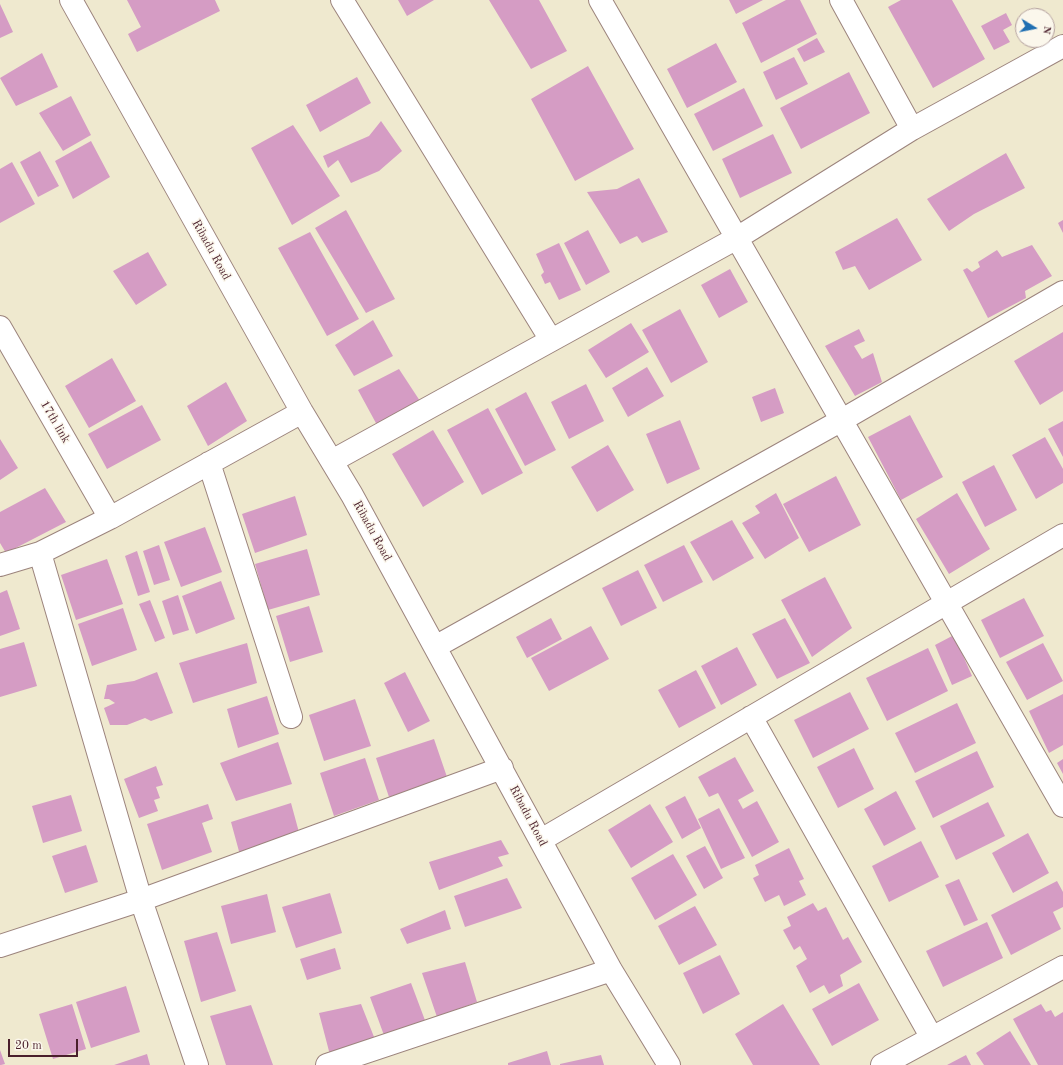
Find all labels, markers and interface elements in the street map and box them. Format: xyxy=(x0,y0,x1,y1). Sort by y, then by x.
north arrow xyxy=(1015,8,1055,48)
text: N xyxy=(1040,25,1052,35)
street label: Ribadu Road xyxy=(189,217,233,283)
street label: 17th link xyxy=(37,398,73,446)
street label: Ribadu Road xyxy=(350,498,394,564)
street label: Ribadu Road xyxy=(506,783,550,849)
scale bar xyxy=(10,1031,80,1057)
text: 20 m xyxy=(15,1040,42,1052)

